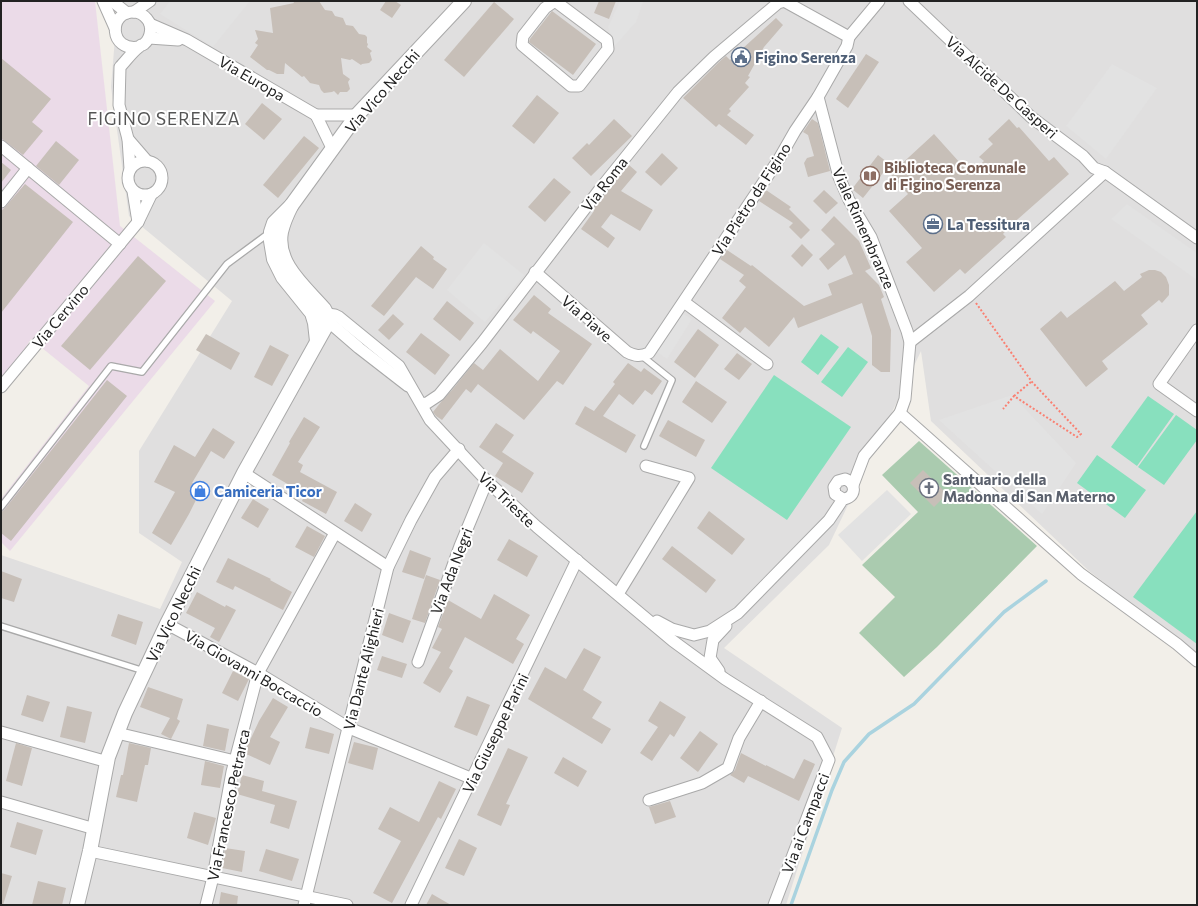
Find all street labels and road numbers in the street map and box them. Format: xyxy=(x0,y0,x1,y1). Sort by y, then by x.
street label: Via Alcide De Gasperi xyxy=(943,32,1061,142)
street label: Via Vico Necchi xyxy=(341,46,423,136)
street label: Via Europa xyxy=(216,52,288,104)
street label: Via Pietro da Figino xyxy=(708,139,794,259)
street label: Via Roma xyxy=(577,153,631,215)
street label: Viale Rimembranze xyxy=(829,164,899,292)
street label: Via Cervino xyxy=(28,280,92,352)
street label: Via Piave xyxy=(558,291,616,345)
street label: Via Trieste xyxy=(475,468,539,530)
street label: Via Ada Negri xyxy=(426,525,476,617)
street label: Via Vico Necchi xyxy=(142,563,204,665)
street label: Via Dante Alighieri xyxy=(339,606,387,732)
street label: Via Giovanni Boccaccio xyxy=(182,626,326,720)
street label: Via Giuseppe Parini xyxy=(458,670,532,796)
street label: Via Francesco Petrarca xyxy=(203,727,253,883)
street label: Via ai Campacci xyxy=(778,770,832,876)

